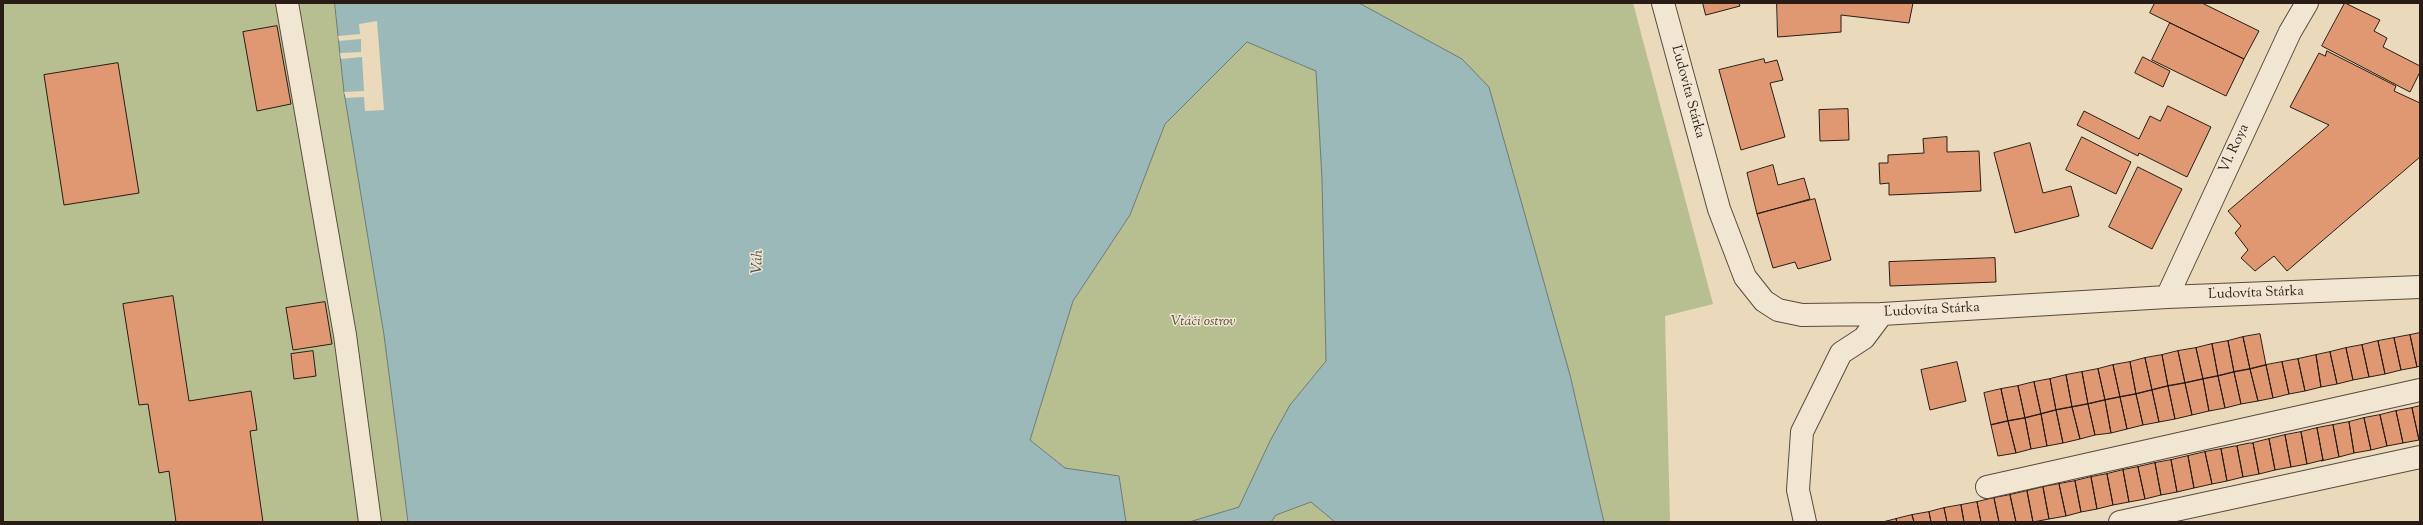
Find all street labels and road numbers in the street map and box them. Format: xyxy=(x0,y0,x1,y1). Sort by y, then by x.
street label: Ľudovíta Stárka xyxy=(1667,44,1707,140)
street label: Vl. Roya xyxy=(2216,122,2254,176)
street label: Ľudovíta Stárka xyxy=(2208,284,2304,304)
street label: Ľudovíta Stárka xyxy=(1884,300,1980,322)

